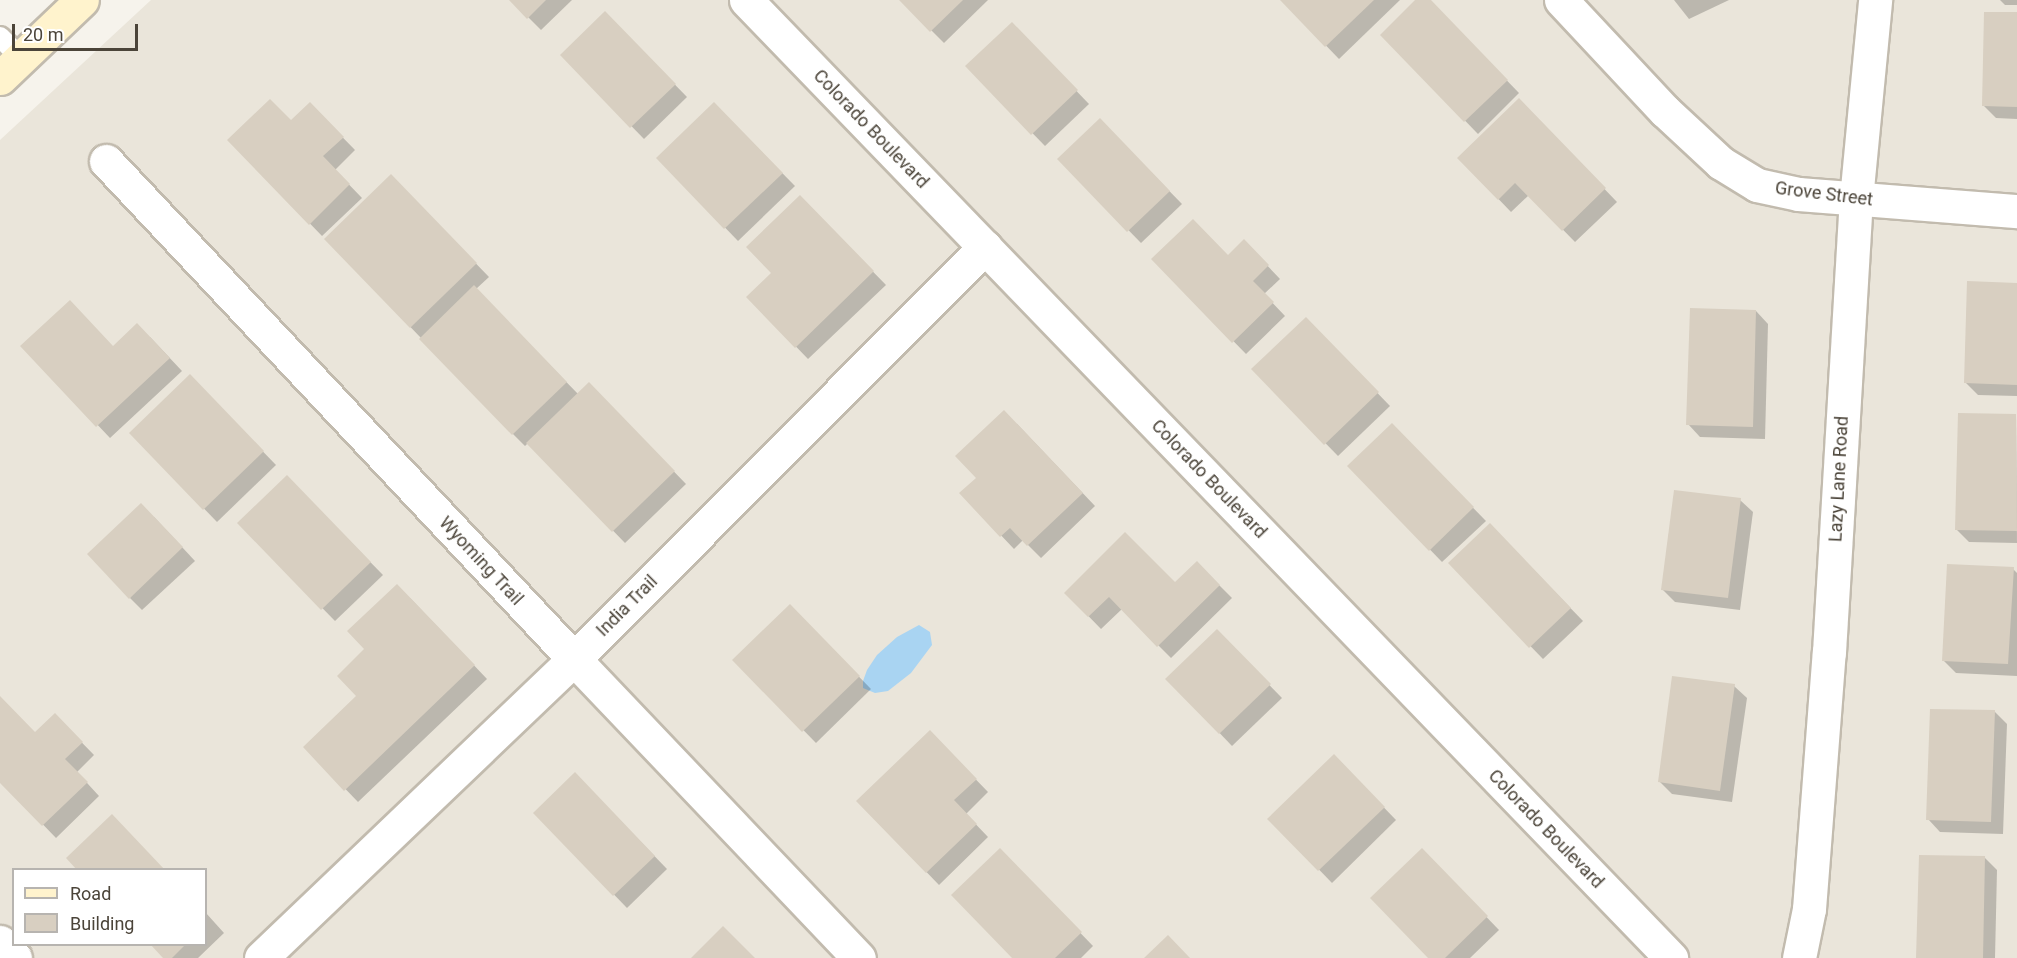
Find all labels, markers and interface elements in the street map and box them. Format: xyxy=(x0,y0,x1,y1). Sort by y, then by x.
scale bar xyxy=(15,12,141,50)
text: 20 m xyxy=(23,24,63,45)
street label: Colorado Boulevard xyxy=(809,65,933,193)
street label: Grove Street xyxy=(1774,177,1874,211)
street label: Colorado Boulevard xyxy=(1147,415,1271,543)
street label: Lazy Lane Road xyxy=(1825,415,1853,543)
street label: Wyoming Trail xyxy=(434,512,528,610)
street label: India Trail xyxy=(592,571,662,641)
street label: Colorado Boulevard xyxy=(1484,765,1608,893)
legend xyxy=(12,868,207,946)
text: Road xyxy=(70,883,111,904)
text: Building xyxy=(70,913,134,934)

